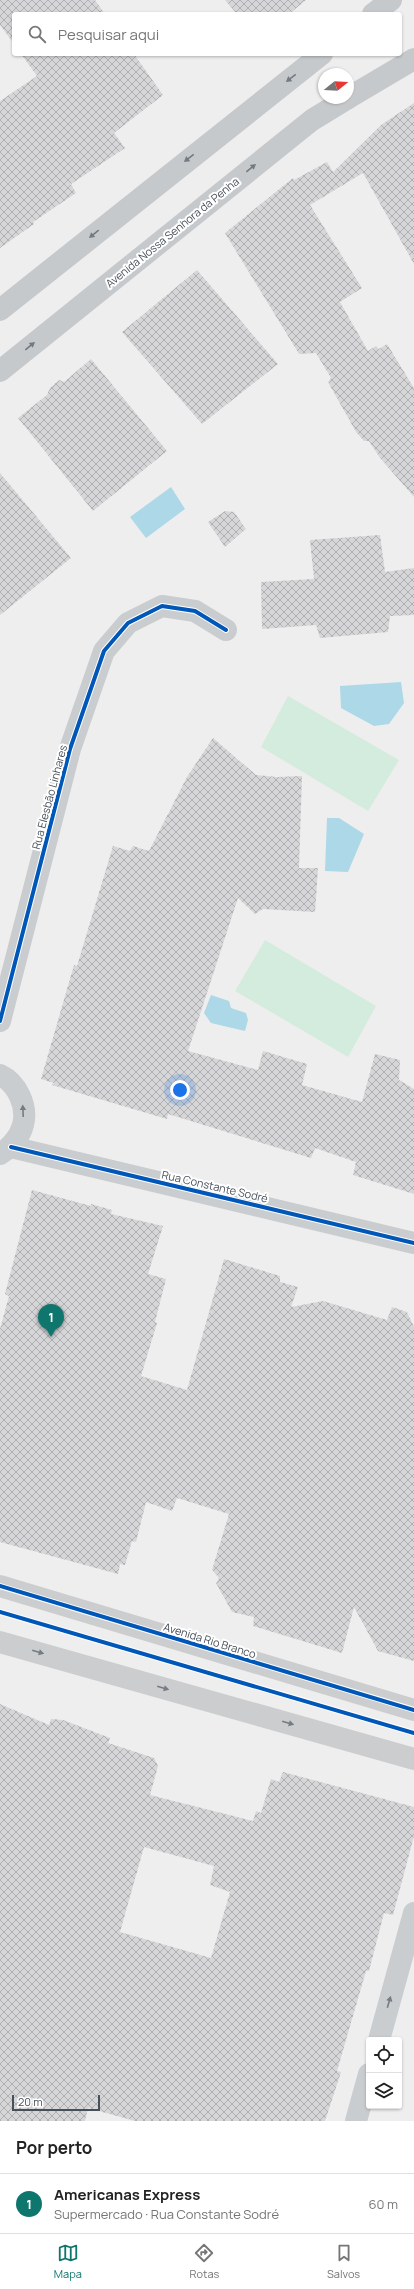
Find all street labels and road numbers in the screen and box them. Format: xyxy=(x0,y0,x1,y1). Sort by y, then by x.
street label: Avenida Nossa Senhora da Penha xyxy=(102,173,242,291)
street label: Rua Elesbão Linhares xyxy=(28,743,70,851)
street label: Rua Constante Sodré xyxy=(160,1166,270,1206)
street label: Avenida Rio Branco xyxy=(162,1619,258,1661)

